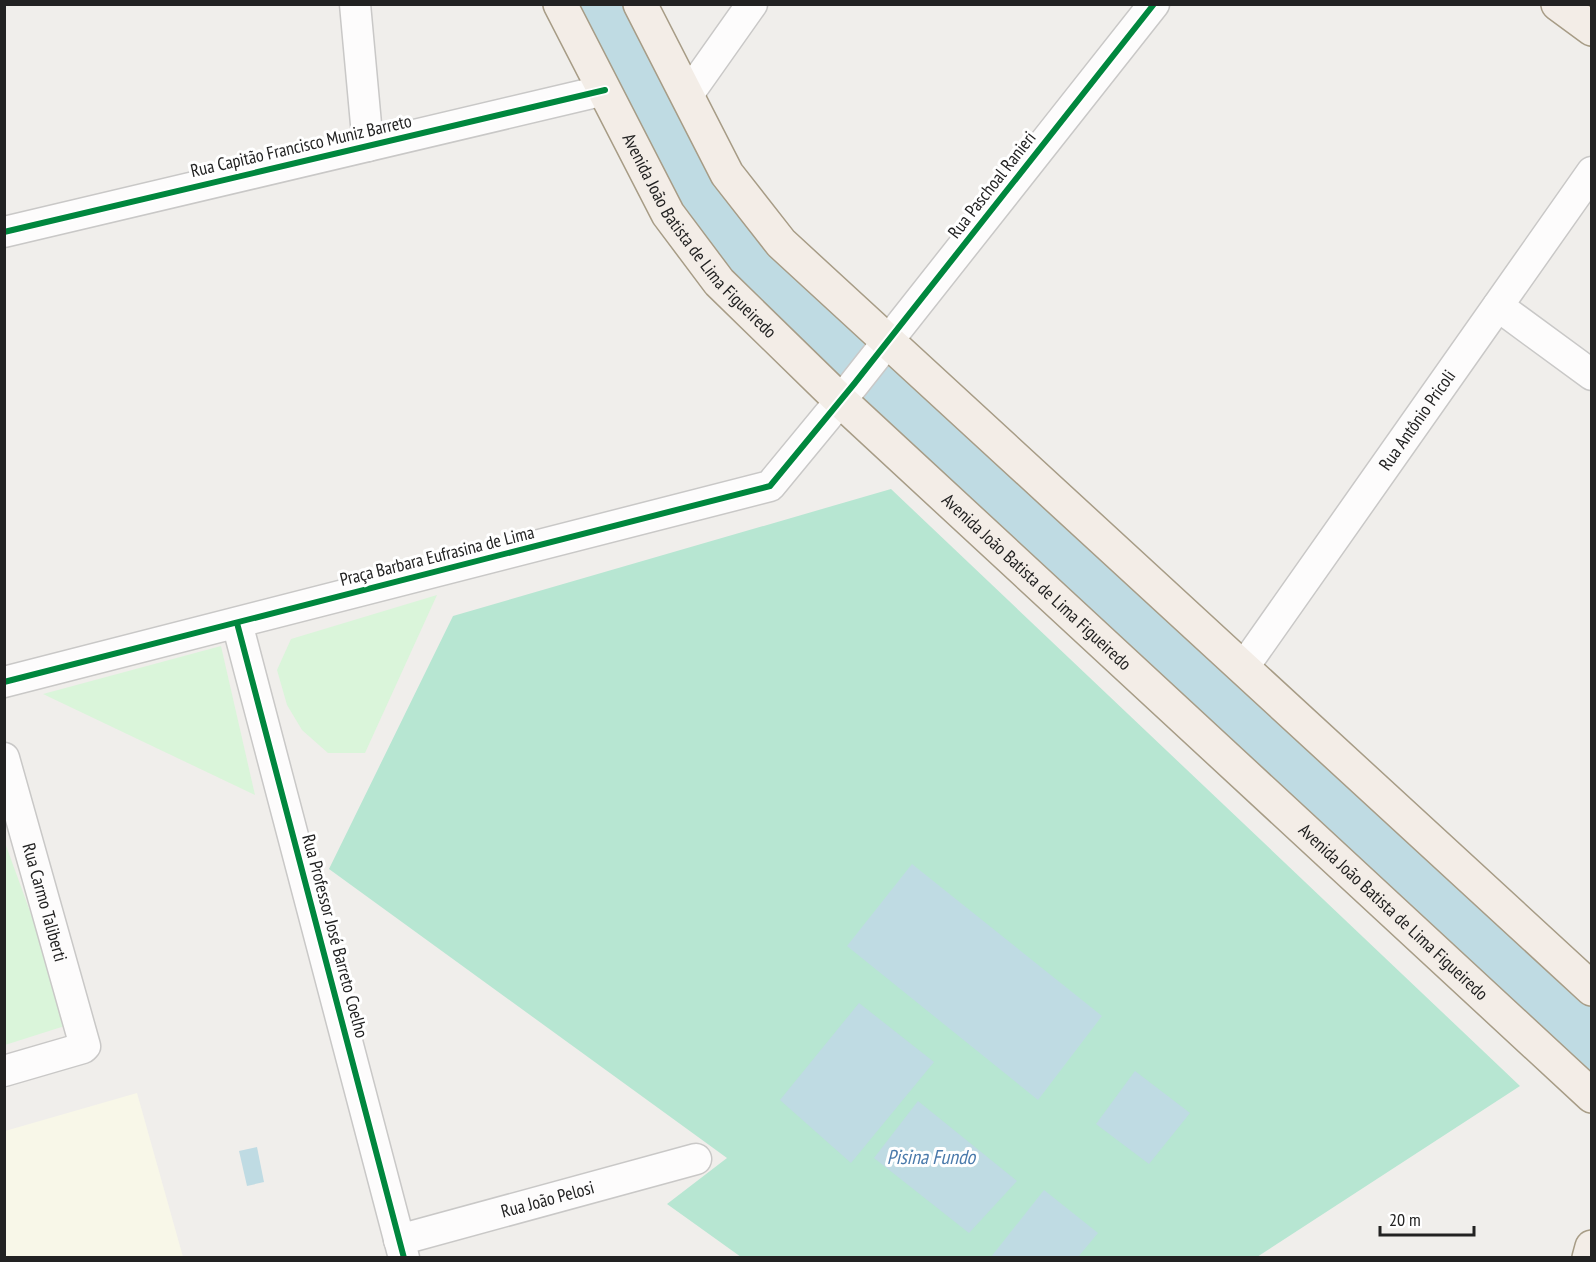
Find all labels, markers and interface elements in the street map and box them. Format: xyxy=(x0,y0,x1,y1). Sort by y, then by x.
street label: Rua Capitão Francisco Muniz Barreto xyxy=(188,109,414,182)
street label: Rua Paschoal Ranieri xyxy=(943,127,1041,243)
street label: Avenida João Batista de Lima Figueiredo xyxy=(617,129,782,343)
street label: Rua Antônio Pricoli xyxy=(1374,365,1460,475)
street label: Avenida João Batista de Lima Figueiredo xyxy=(937,488,1137,675)
street label: Praça Barbara Eufrasina de Lima xyxy=(337,520,536,591)
street label: Avenida João Batista de Lima Figueiredo xyxy=(1294,818,1493,1005)
street label: Rua Professor José Barreto Coelho xyxy=(297,832,374,1040)
street label: Rua Carmo Taliberti xyxy=(18,841,73,964)
water label: Pisina Fundo xyxy=(887,1144,977,1170)
street label: Rua João Pelosi xyxy=(498,1175,597,1223)
scale bar xyxy=(1380,1199,1474,1237)
text: 20 m xyxy=(1389,1208,1421,1231)

